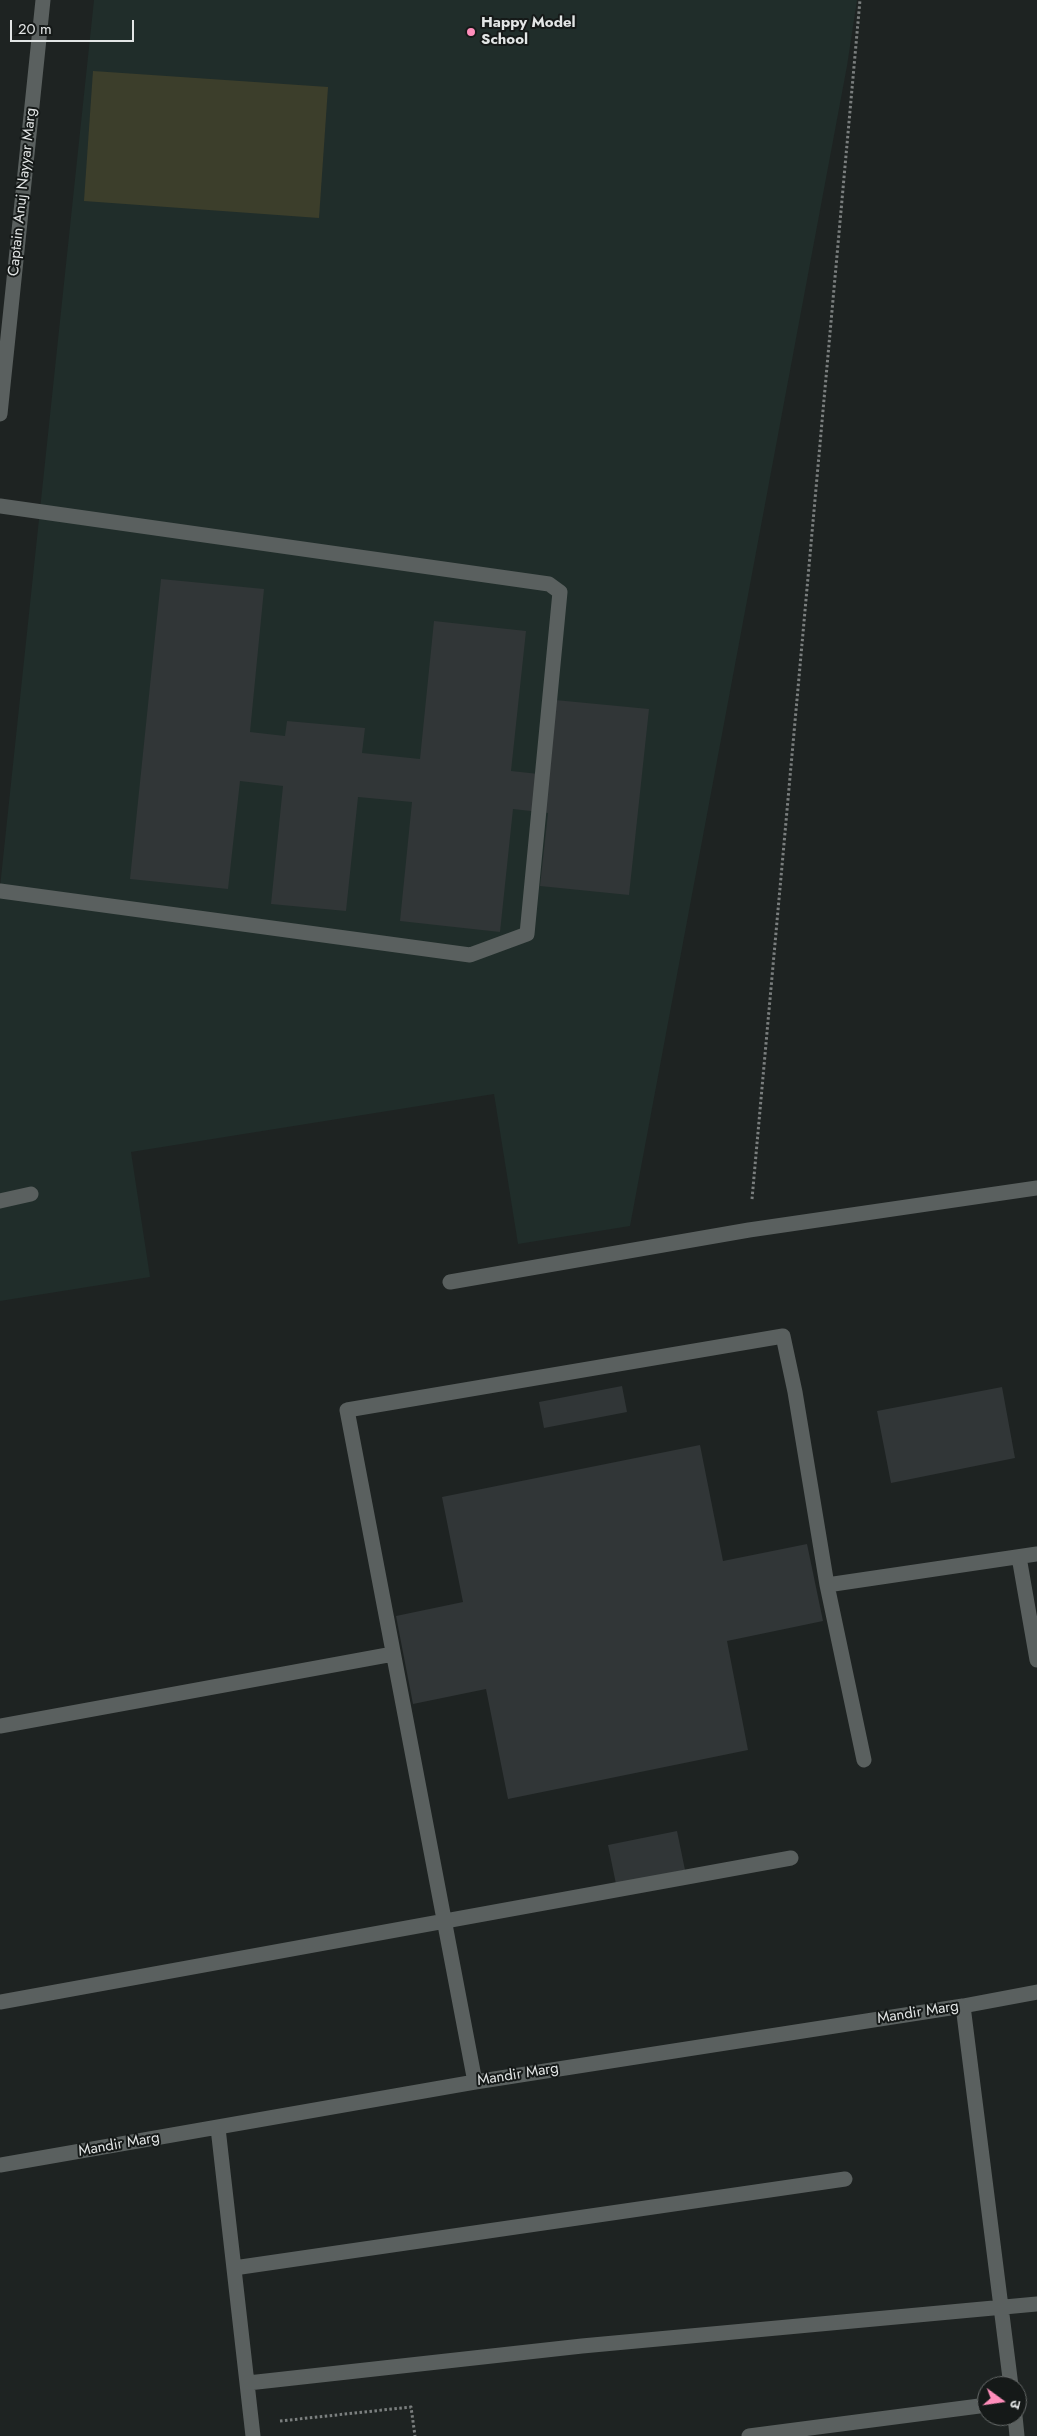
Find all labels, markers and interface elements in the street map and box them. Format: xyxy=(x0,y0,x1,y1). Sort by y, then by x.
scale bar xyxy=(12,10,136,42)
place label: Happy Model School xyxy=(481,14,576,49)
text: 20 m xyxy=(18,18,52,40)
marker: Happy Model School xyxy=(465,26,477,38)
street label: Captain Anuj Nayyar Marg xyxy=(5,107,41,277)
street label: Mandir Marg xyxy=(876,1998,960,2028)
street label: Mandir Marg xyxy=(476,2060,560,2090)
street label: Mandir Marg xyxy=(77,2129,161,2161)
north arrow xyxy=(977,2376,1027,2426)
text: उ xyxy=(1005,2398,1026,2411)

